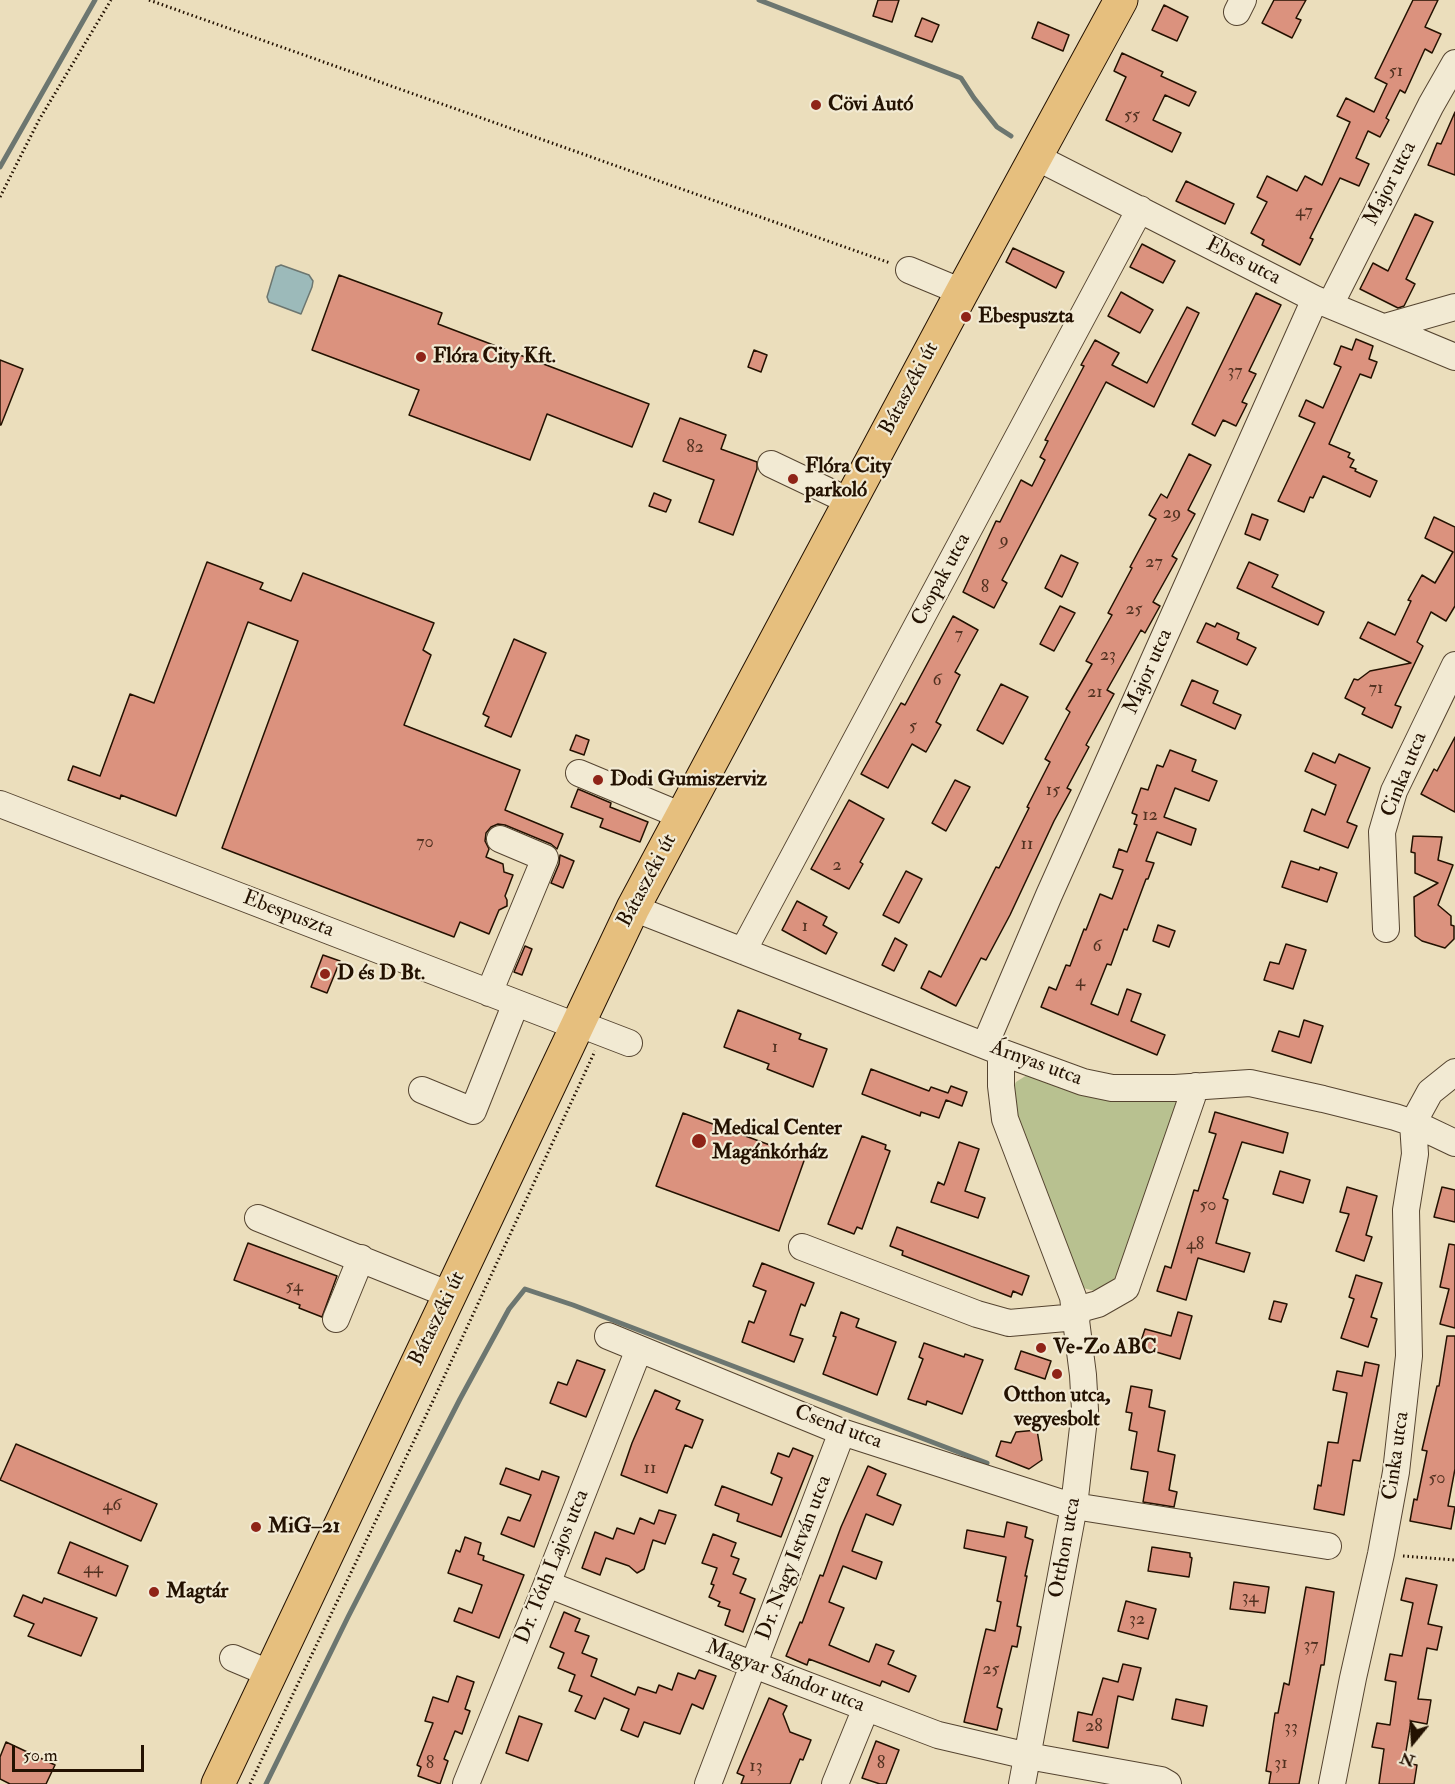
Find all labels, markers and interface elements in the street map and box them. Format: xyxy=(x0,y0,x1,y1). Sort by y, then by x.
house number: 51 xyxy=(1389,61,1403,83)
place label: Cövi Autó xyxy=(828,92,913,118)
marker: Cövi Autó xyxy=(809,98,823,112)
house number: 55 xyxy=(1124,105,1140,127)
street label: Major utca xyxy=(1359,138,1423,230)
house number: 47 xyxy=(1295,201,1313,223)
street label: Ebes utca xyxy=(1201,233,1285,291)
place label: Ebespuszta xyxy=(978,304,1074,330)
marker: Ebespuszta xyxy=(959,310,973,324)
street label: Bátaszéki út xyxy=(875,338,945,440)
place label: Flóra City Kft. xyxy=(433,344,556,370)
marker: Flóra City Kft. xyxy=(414,350,428,364)
house number: 37 xyxy=(1227,361,1243,383)
house number: 82 xyxy=(686,437,704,459)
place label: Flóra City parkoló xyxy=(805,454,891,504)
marker: Flóra City parkoló xyxy=(786,472,800,486)
house number: 29 xyxy=(1163,503,1181,525)
street label: Csopak utca xyxy=(907,529,977,631)
house number: 9 xyxy=(999,530,1009,552)
house number: 27 xyxy=(1145,552,1163,574)
house number: 8 xyxy=(981,577,989,599)
house number: 25 xyxy=(1126,599,1142,621)
house number: 7 xyxy=(955,624,963,646)
street label: Major utca xyxy=(1119,625,1179,719)
house number: 23 xyxy=(1100,645,1116,667)
house number: 6 xyxy=(932,670,942,692)
house number: 71 xyxy=(1369,678,1383,700)
house number: 21 xyxy=(1087,682,1103,704)
house number: 5 xyxy=(909,716,917,738)
street label: Cinka utca xyxy=(1377,729,1433,821)
place label: Dodi Gumiszerviz xyxy=(610,767,767,793)
marker: Dodi Gumiszerviz xyxy=(591,773,605,787)
house number: 15 xyxy=(1046,780,1060,802)
house number: 12 xyxy=(1142,805,1158,827)
street label: Bátaszéki út xyxy=(613,830,683,932)
house number: 70 xyxy=(416,832,434,854)
house number: 11 xyxy=(1021,834,1033,856)
house number: 2 xyxy=(832,855,842,877)
street label: Ebespuszta xyxy=(239,886,337,944)
house number: 1 xyxy=(802,916,808,938)
house number: 6 xyxy=(1092,936,1102,958)
place label: D és D Bt. xyxy=(337,961,425,987)
marker: D és D Bt. xyxy=(318,967,332,981)
house number: 4 xyxy=(1075,971,1085,993)
street label: Árnyas utca xyxy=(987,1036,1085,1092)
house number: 1 xyxy=(772,1037,778,1059)
place label: Medical Center Magánkórház xyxy=(712,1116,842,1166)
marker: Medical Center Magánkórház xyxy=(690,1132,708,1150)
house number: 50 xyxy=(1200,1195,1216,1217)
house number: 48 xyxy=(1186,1234,1204,1256)
street label: Bátaszéki út xyxy=(404,1268,472,1370)
house number: 54 xyxy=(285,1276,303,1298)
place label: Ve-Zo ABC xyxy=(1053,1335,1157,1361)
marker: Ve-Zo ABC xyxy=(1034,1341,1048,1355)
marker: Otthon utca, vegyesbolt xyxy=(1050,1367,1064,1381)
place label: Otthon utca, vegyesbolt xyxy=(1003,1383,1111,1433)
street label: Csend utca xyxy=(791,1401,885,1455)
street label: Cinka utca xyxy=(1378,1410,1416,1502)
house number: 11 xyxy=(644,1458,656,1480)
house number: 50 xyxy=(1429,1468,1445,1490)
street label: Dr. Nagy István utca xyxy=(752,1472,838,1644)
street label: Dr. Tóth Lajos utca xyxy=(511,1486,595,1648)
house number: 46 xyxy=(103,1495,121,1517)
street label: Otthon utca xyxy=(1045,1496,1087,1600)
place label: MiG–21 xyxy=(268,1514,340,1540)
marker: MiG–21 xyxy=(249,1520,263,1534)
house number: 44 xyxy=(83,1558,103,1580)
place label: Magtár xyxy=(166,1579,228,1605)
marker: Magtár xyxy=(147,1585,161,1599)
house number: 34 xyxy=(1242,1587,1258,1609)
house number: 32 xyxy=(1129,1609,1145,1631)
street label: Magyar Sándor utca xyxy=(702,1635,868,1719)
house number: 37 xyxy=(1303,1635,1319,1657)
house number: 25 xyxy=(983,1659,999,1681)
north arrow xyxy=(1383,1712,1443,1772)
house number: 28 xyxy=(1085,1716,1103,1738)
house number: 33 xyxy=(1284,1717,1298,1739)
scale bar xyxy=(15,1733,147,1771)
text: 50 m xyxy=(23,1744,58,1767)
text: N xyxy=(1398,1747,1417,1771)
house number: 8 xyxy=(426,1753,434,1775)
house number: 8 xyxy=(877,1753,885,1775)
house number: 31 xyxy=(1274,1753,1288,1775)
house number: 13 xyxy=(749,1756,763,1778)

